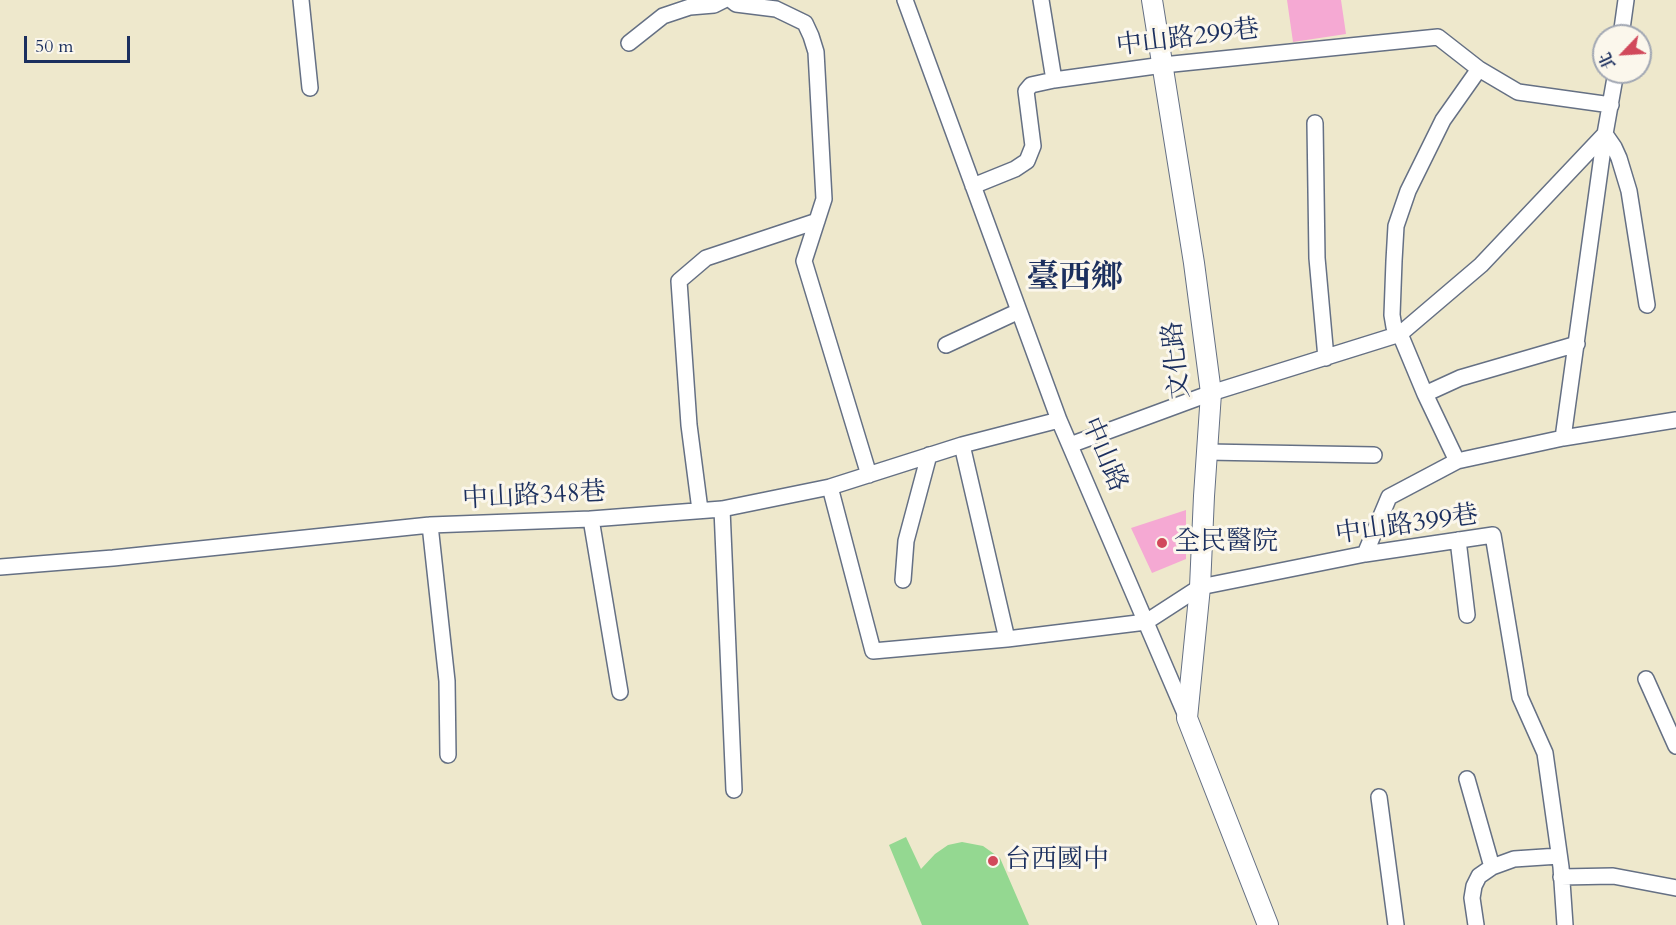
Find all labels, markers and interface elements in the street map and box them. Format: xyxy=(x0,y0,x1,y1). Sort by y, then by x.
street label: 中山路299巷 xyxy=(1115,15,1261,63)
scale bar xyxy=(27,24,134,62)
north arrow xyxy=(1592,24,1652,84)
text: 50 m xyxy=(35,34,74,59)
text: 北 xyxy=(1594,49,1621,73)
district label: 臺西鄉 xyxy=(1027,261,1123,299)
street label: 文化路 xyxy=(1158,320,1198,400)
street label: 中山路 xyxy=(1073,413,1133,497)
street label: 中山路348巷 xyxy=(461,478,607,516)
street label: 中山路399巷 xyxy=(1334,501,1480,551)
place label: 全民醫院 xyxy=(1174,527,1278,559)
marker: 全民醫院 xyxy=(1155,536,1169,550)
place label: 台西國中 xyxy=(1005,845,1109,877)
marker: 台西國中 xyxy=(986,854,1000,868)

